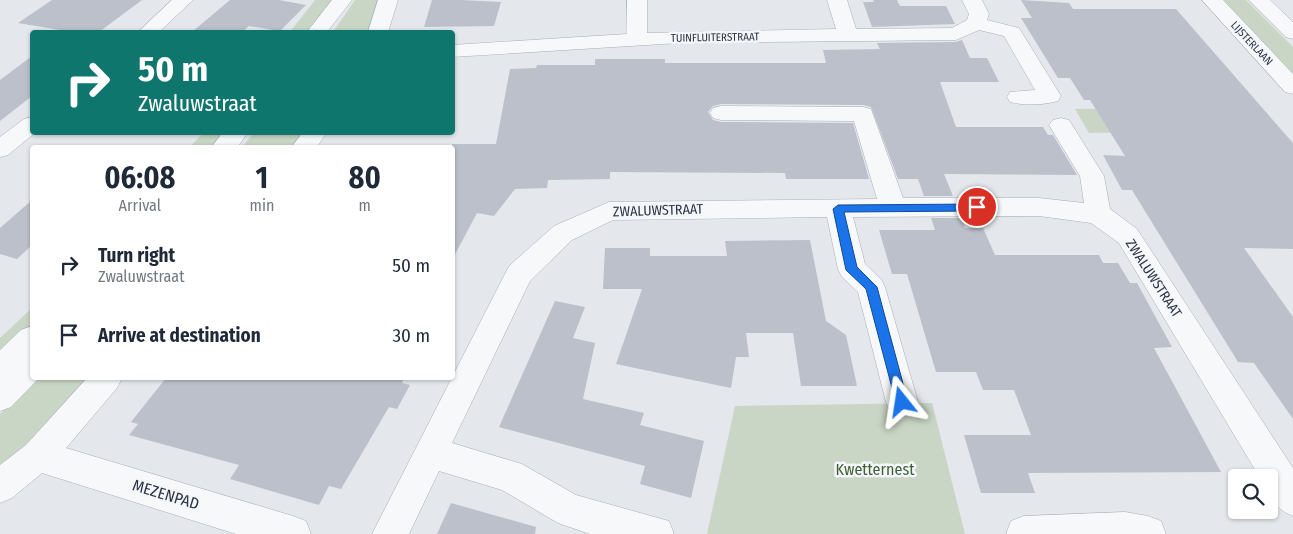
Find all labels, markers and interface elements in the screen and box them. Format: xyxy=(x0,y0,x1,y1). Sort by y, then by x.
street label: LIJSTERLAAN xyxy=(1228,19,1275,68)
street label: TUINFLUITERSTRAAT xyxy=(671,30,760,45)
text: 50 m xyxy=(138,48,208,90)
icon: right xyxy=(55,50,120,115)
text: Zwaluwstraat xyxy=(138,90,257,117)
text: 06:08 xyxy=(104,160,175,196)
text: 1 xyxy=(256,160,268,196)
text: 80 xyxy=(349,160,381,196)
pin xyxy=(956,186,998,228)
icon: arrive xyxy=(963,193,991,221)
text: Arrival xyxy=(119,196,161,215)
text: min xyxy=(250,196,274,215)
text: m xyxy=(359,196,371,215)
street label: ZWALUWSTRAAT xyxy=(613,200,704,221)
street label: ZWALUWSTRAAT xyxy=(1122,236,1186,321)
text: Turn right xyxy=(98,244,175,267)
icon: right xyxy=(55,251,83,279)
text: 50 m xyxy=(392,254,430,277)
text: Zwaluwstraat xyxy=(98,267,184,286)
icon: arrive xyxy=(55,321,83,349)
text: Arrive at destination xyxy=(98,324,261,347)
text: 30 m xyxy=(392,324,430,347)
position arrow xyxy=(875,375,927,427)
park label: Kwetternest xyxy=(836,460,915,479)
map controls xyxy=(1228,469,1278,519)
button: search xyxy=(1228,469,1278,519)
street label: MEZENPAD xyxy=(130,475,201,514)

